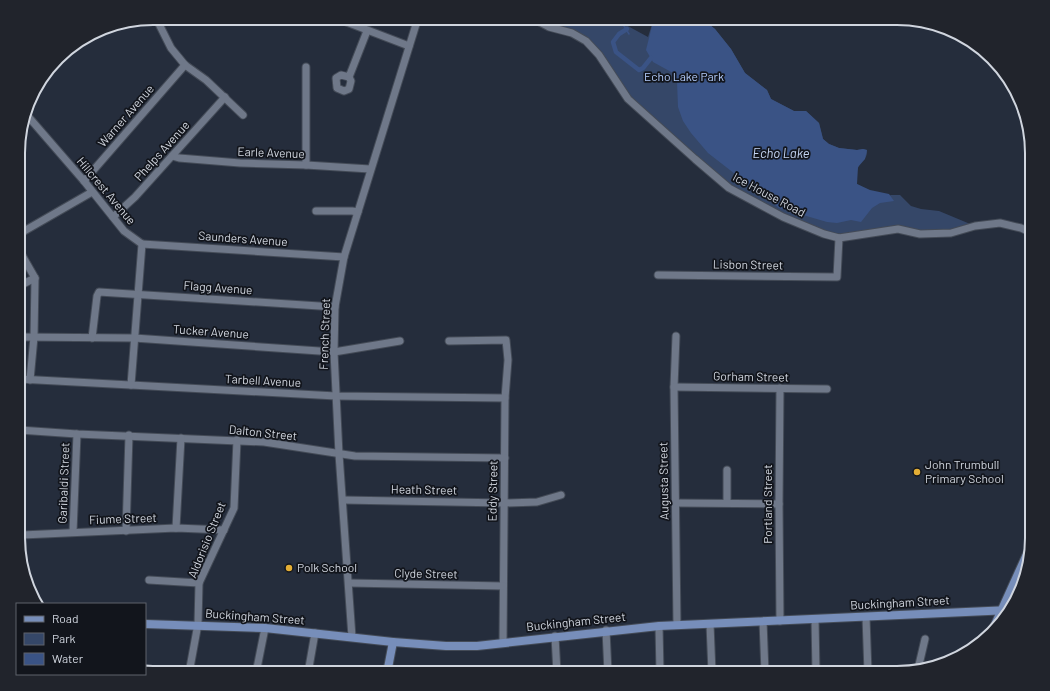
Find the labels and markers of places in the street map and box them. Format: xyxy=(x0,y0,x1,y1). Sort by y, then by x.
place label: John Trumbull Primary School xyxy=(925,457,1004,485)
marker: John Trumbull Primary School xyxy=(912,467,922,477)
place label: Polk School xyxy=(297,560,357,574)
marker: Polk School xyxy=(284,563,294,573)

